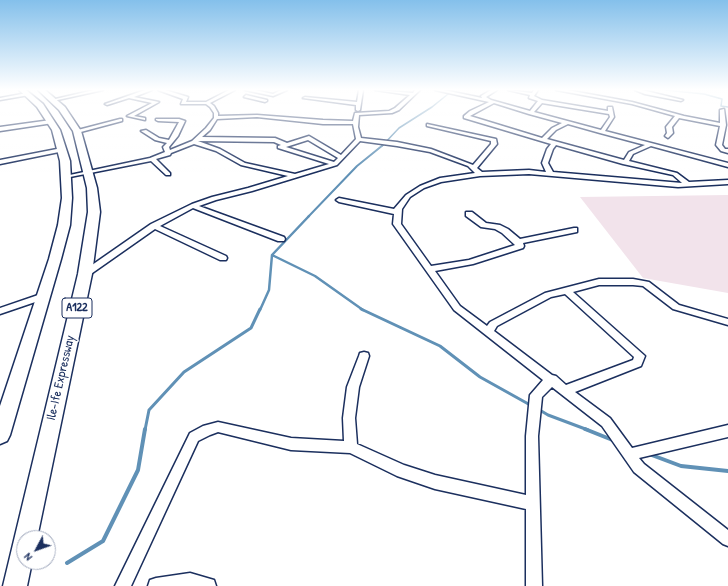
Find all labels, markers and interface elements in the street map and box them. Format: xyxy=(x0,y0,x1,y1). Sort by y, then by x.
road number: A122 xyxy=(62,298,92,318)
street label: Ile-Ife Expressway xyxy=(44,334,78,422)
north arrow xyxy=(16,530,56,570)
text: N xyxy=(20,550,35,564)

